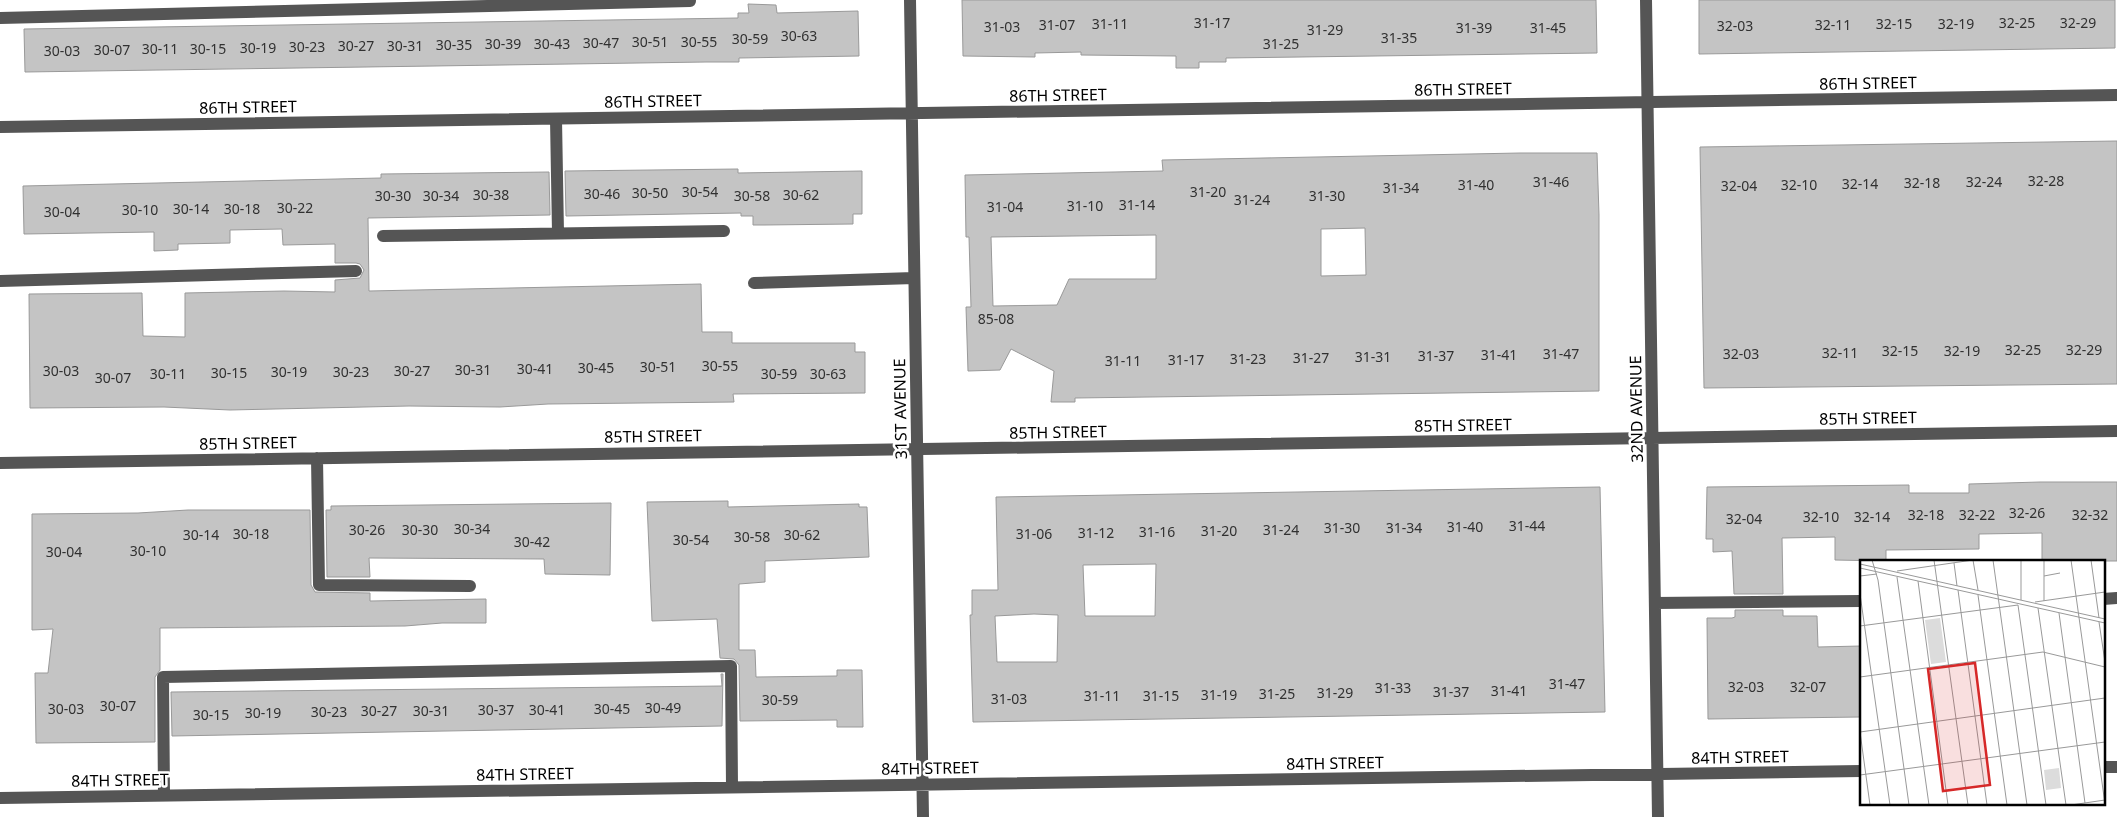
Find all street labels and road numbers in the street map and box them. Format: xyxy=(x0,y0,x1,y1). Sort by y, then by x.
street label: 86TH STREET xyxy=(1819,71,1917,95)
street label: 86TH STREET xyxy=(1414,77,1512,101)
street label: 86TH STREET xyxy=(1009,83,1107,107)
street label: 86TH STREET xyxy=(604,89,702,113)
street label: 86TH STREET xyxy=(199,95,297,119)
street label: 32ND AVENUE xyxy=(1624,355,1648,463)
street label: 31ST AVENUE xyxy=(888,358,912,460)
street label: 85TH STREET xyxy=(1819,406,1917,430)
street label: 85TH STREET xyxy=(1414,413,1512,437)
street label: 85TH STREET xyxy=(1009,420,1107,444)
street label: 85TH STREET xyxy=(604,424,702,448)
street label: 85TH STREET xyxy=(199,431,297,455)
street label: 84TH STREET xyxy=(1691,745,1789,769)
street label: 84TH STREET xyxy=(1286,751,1384,775)
street label: 84TH STREET xyxy=(881,756,979,780)
street label: 84TH STREET xyxy=(476,762,574,786)
street label: 84TH STREET xyxy=(71,768,169,792)

